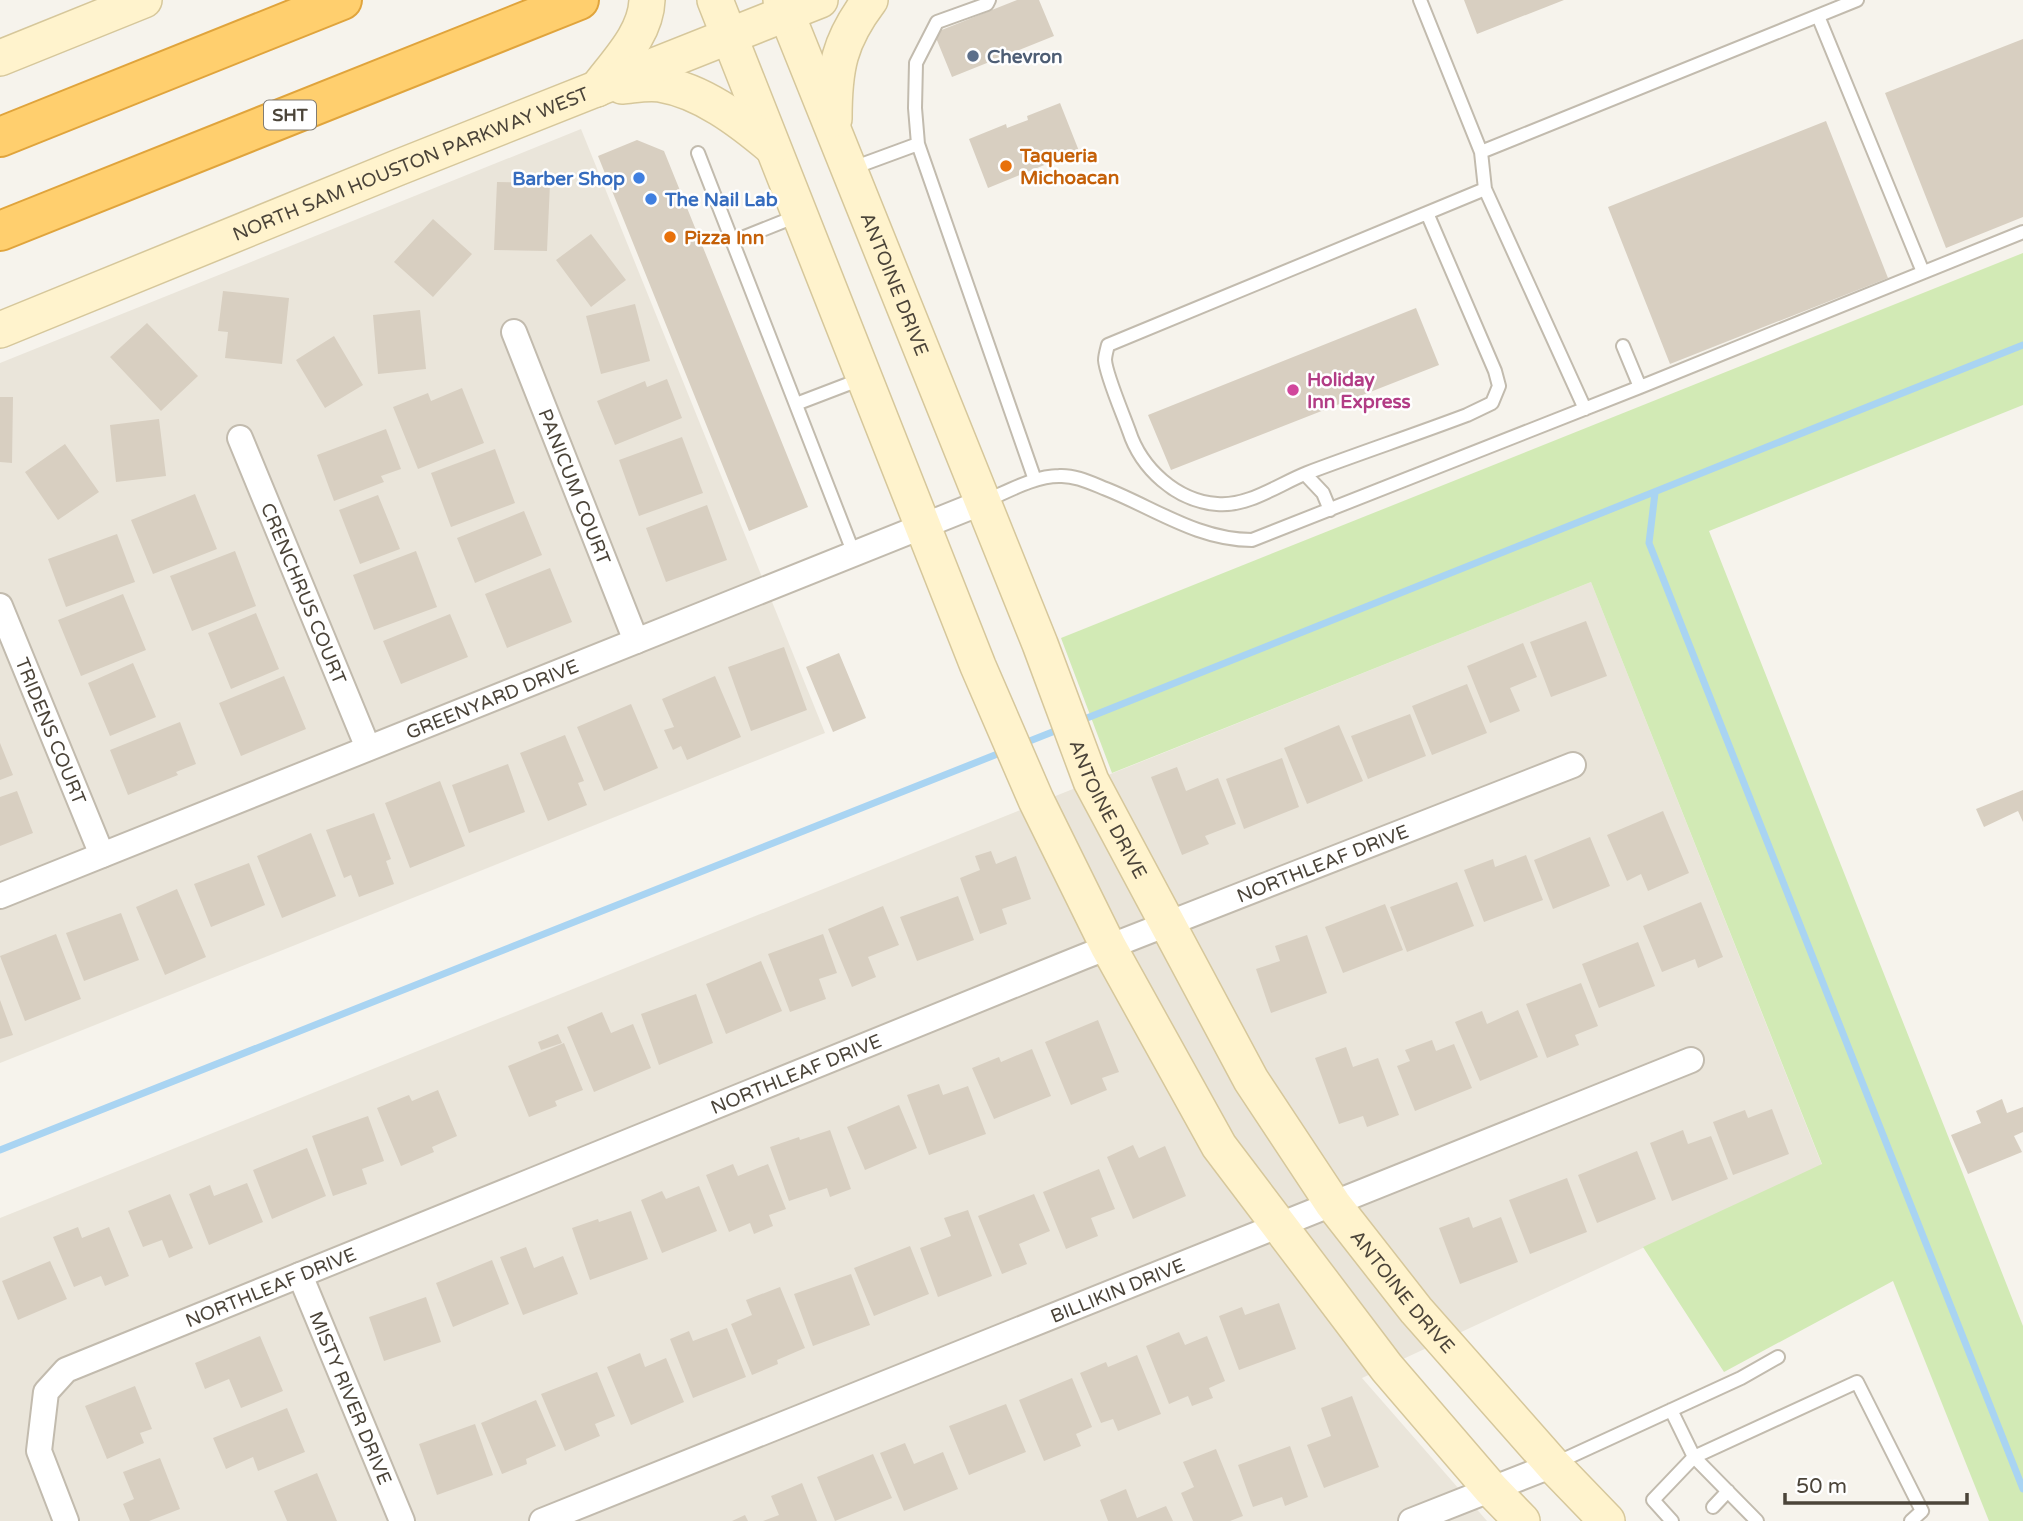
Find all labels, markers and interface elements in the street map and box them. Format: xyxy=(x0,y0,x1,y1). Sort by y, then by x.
place label: Chevron xyxy=(987,46,1063,68)
marker: Chevron xyxy=(965,48,981,64)
street label: NORTH SAM HOUSTON PARKWAY WEST xyxy=(230,83,593,246)
road number: SHT xyxy=(264,100,316,130)
place label: Taqueria Michoacan xyxy=(1019,145,1119,189)
marker: Taqueria Michoacan xyxy=(998,158,1014,174)
place label: Barber Shop xyxy=(512,168,625,191)
marker: Barber Shop xyxy=(631,170,647,186)
place label: The Nail Lab xyxy=(664,189,778,211)
marker: The Nail Lab xyxy=(643,191,659,207)
street label: ANTOINE DRIVE xyxy=(856,210,933,359)
place label: Pizza Inn xyxy=(684,227,764,249)
marker: Pizza Inn xyxy=(662,229,678,245)
place label: Holiday Inn Express xyxy=(1307,369,1411,414)
marker: Holiday Inn Express xyxy=(1285,382,1301,398)
street label: PANICUM COURT xyxy=(533,406,615,568)
street label: CRENCHRUS COURT xyxy=(256,500,351,688)
street label: TRIDENS COURT xyxy=(10,655,90,808)
street label: GREENYARD DRIVE xyxy=(403,655,582,744)
street label: ANTOINE DRIVE xyxy=(1065,737,1151,883)
street label: NORTHLEAF DRIVE xyxy=(1234,821,1412,908)
street label: NORTHLEAF DRIVE xyxy=(708,1030,885,1119)
street label: ANTOINE DRIVE xyxy=(1346,1226,1459,1358)
street label: NORTHLEAF DRIVE xyxy=(182,1243,360,1332)
street label: BILLIKIN DRIVE xyxy=(1047,1254,1188,1328)
street label: MISTY RIVER DRIVE xyxy=(304,1308,396,1488)
scale bar xyxy=(1785,1462,1967,1506)
text: 50 m xyxy=(1796,1474,1847,1499)

